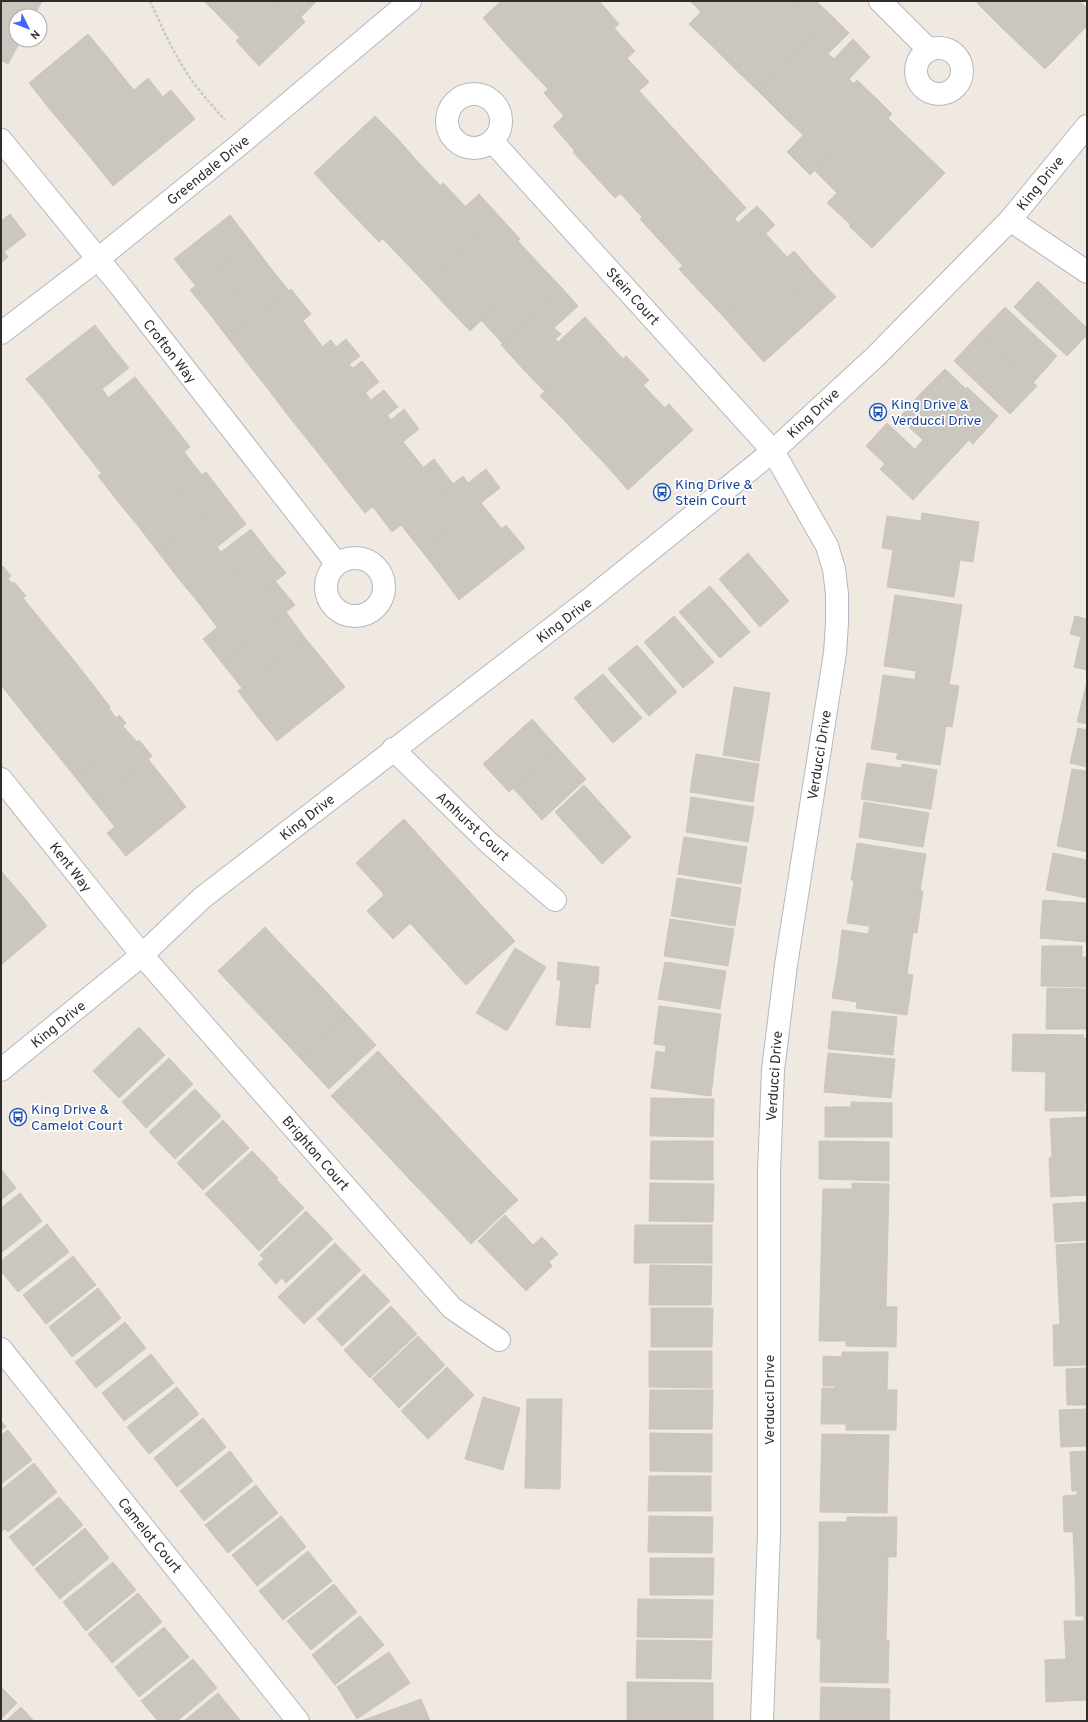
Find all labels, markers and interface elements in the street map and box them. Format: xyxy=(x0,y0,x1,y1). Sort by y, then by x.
north arrow xyxy=(8,8,48,48)
text: N xyxy=(27,26,42,42)
street label: Greendale Drive xyxy=(164,133,254,210)
street label: King Drive xyxy=(1014,153,1068,215)
street label: Stein Court xyxy=(602,265,662,329)
street label: Crofton Way xyxy=(139,317,199,387)
street label: King Drive xyxy=(784,386,844,443)
place label: King Drive & Verducci Drive xyxy=(891,397,981,430)
bus stop icon: King Drive & Verducci Drive xyxy=(868,402,888,422)
place label: King Drive & Stein Court xyxy=(675,477,754,510)
bus stop icon: King Drive & Stein Court xyxy=(652,482,672,502)
street label: King Drive xyxy=(534,595,596,648)
street label: Verducci Drive xyxy=(805,709,836,801)
street label: Amhurst Court xyxy=(432,789,512,865)
street label: King Drive xyxy=(277,791,339,845)
street label: Kent Way xyxy=(45,840,95,896)
street label: King Drive xyxy=(28,998,90,1052)
street label: Verducci Drive xyxy=(764,1030,787,1122)
place label: King Drive & Camelot Court xyxy=(31,1102,123,1135)
bus stop icon: King Drive & Camelot Court xyxy=(8,1107,28,1127)
street label: Brighton Court xyxy=(278,1113,352,1195)
street label: Verducci Drive xyxy=(762,1355,779,1445)
street label: Camelot Court xyxy=(113,1495,184,1577)

